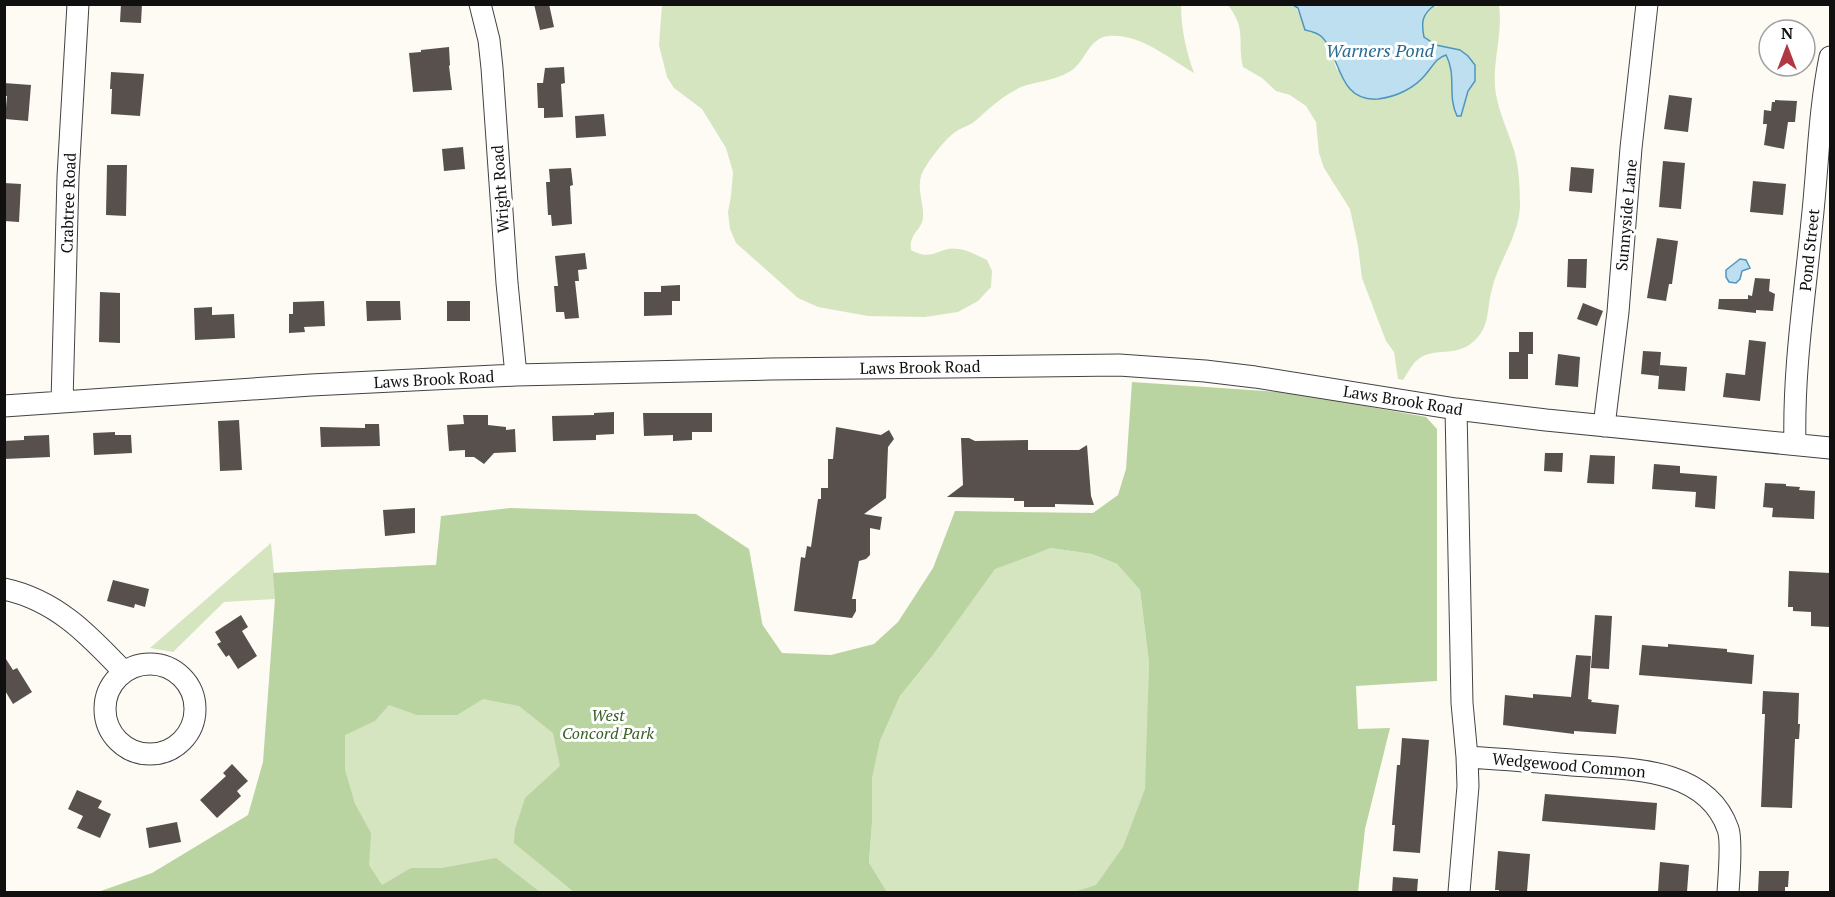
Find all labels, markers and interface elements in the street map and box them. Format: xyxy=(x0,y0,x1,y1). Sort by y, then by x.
north arrow xyxy=(1757,18,1817,78)
text: N xyxy=(1781,22,1793,44)
water label: Warners Pond xyxy=(1326,38,1435,62)
street label: Wright Road xyxy=(486,144,514,234)
street label: Crabtree Road xyxy=(55,152,81,254)
street label: Sunnyside Lane xyxy=(1610,158,1642,272)
street label: Pond Street xyxy=(1794,208,1824,292)
street label: Laws Brook Road xyxy=(859,355,981,379)
street label: Laws Brook Road xyxy=(373,365,495,393)
street label: Laws Brook Road xyxy=(1342,380,1465,420)
park label: West Concord Park xyxy=(562,704,654,744)
street label: Wedgewood Common xyxy=(1491,747,1647,783)

